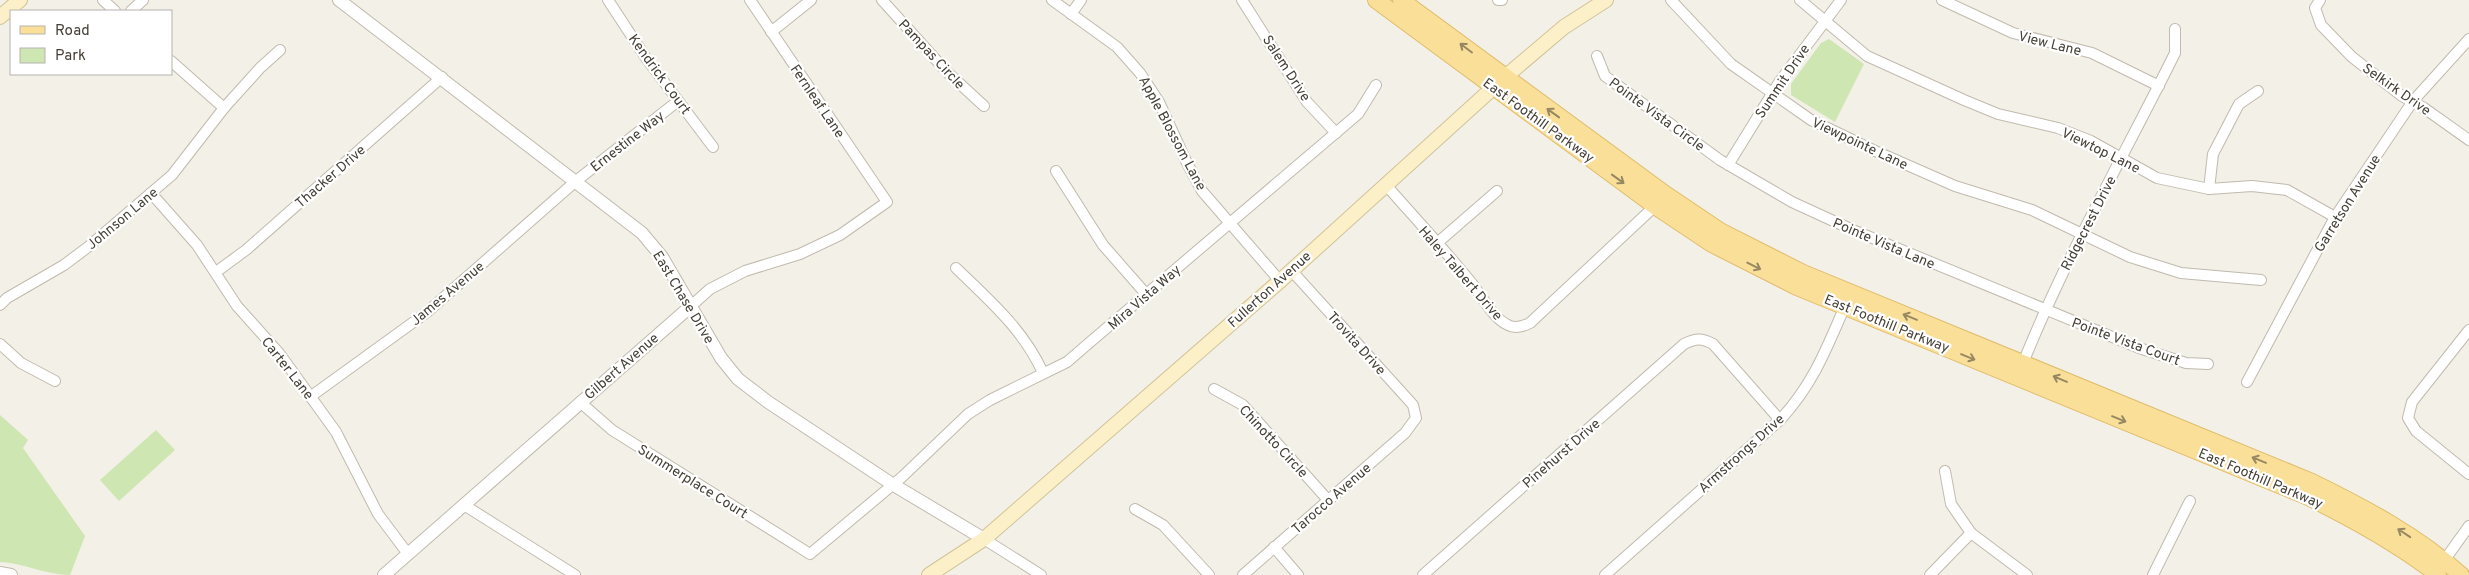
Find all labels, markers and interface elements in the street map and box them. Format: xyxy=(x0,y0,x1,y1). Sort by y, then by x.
legend xyxy=(10,10,172,75)
street label: Pampas Circle xyxy=(894,17,968,94)
text: Road xyxy=(55,22,90,41)
street label: View Lane xyxy=(2016,28,2083,60)
street label: Kendrick Court xyxy=(624,31,694,118)
street label: Salem Drive xyxy=(1258,33,1313,105)
street label: Summit Drive xyxy=(1752,42,1814,122)
one-way arrow xyxy=(1459,43,1473,53)
text: Park xyxy=(55,47,86,66)
street label: Selkirk Drive xyxy=(2359,60,2434,120)
street label: Fernleaf Lane xyxy=(786,62,848,142)
street label: Apple Blossom Lane xyxy=(1134,74,1209,194)
street label: East Foothill Parkway xyxy=(1479,75,1597,167)
street label: Pointe Vista Circle xyxy=(1605,75,1707,156)
one-way arrow xyxy=(1547,107,1560,118)
street label: Ernestine Way xyxy=(588,108,668,176)
street label: Viewpointe Lane xyxy=(1809,115,1910,174)
street label: Viewtop Lane xyxy=(2058,125,2142,178)
street label: Thacker Drive xyxy=(292,142,369,212)
street label: Garretson Avenue xyxy=(2311,152,2385,256)
one-way arrow xyxy=(1611,173,1624,184)
street label: Ridgecrest Drive xyxy=(2058,173,2121,274)
street label: Johnson Lane xyxy=(84,184,162,254)
street label: Pointe Vista Lane xyxy=(1830,215,1937,274)
street label: Haley Talbert Drive xyxy=(1414,223,1505,325)
street label: East Chase Drive xyxy=(648,248,717,347)
street label: Fullerton Avenue xyxy=(1225,248,1315,332)
street label: James Avenue xyxy=(408,258,488,330)
one-way arrow xyxy=(1747,261,1762,271)
street label: Mira Vista Way xyxy=(1105,262,1185,334)
street label: East Foothill Parkway xyxy=(1821,291,1952,357)
street label: Trovita Drive xyxy=(1323,309,1389,379)
one-way arrow xyxy=(1903,312,1918,321)
street label: Pointe Vista Court xyxy=(2069,315,2182,370)
street label: Gilbert Avenue xyxy=(581,330,663,404)
street label: Carter Lane xyxy=(257,334,317,404)
one-way arrow xyxy=(1960,353,1975,362)
one-way arrow xyxy=(2053,373,2068,383)
street label: Chinotto Circle xyxy=(1235,402,1311,482)
street label: Armstrongs Drive xyxy=(1696,411,1788,497)
one-way arrow xyxy=(2110,415,2126,424)
street label: Pinehurst Drive xyxy=(1520,416,1604,492)
street label: Summerplace Court xyxy=(634,442,750,523)
street label: East Foothill Parkway xyxy=(2196,445,2325,513)
one-way arrow xyxy=(2252,455,2267,465)
street label: Tarocco Avenue xyxy=(1289,460,1375,538)
one-way arrow xyxy=(2397,528,2411,538)

